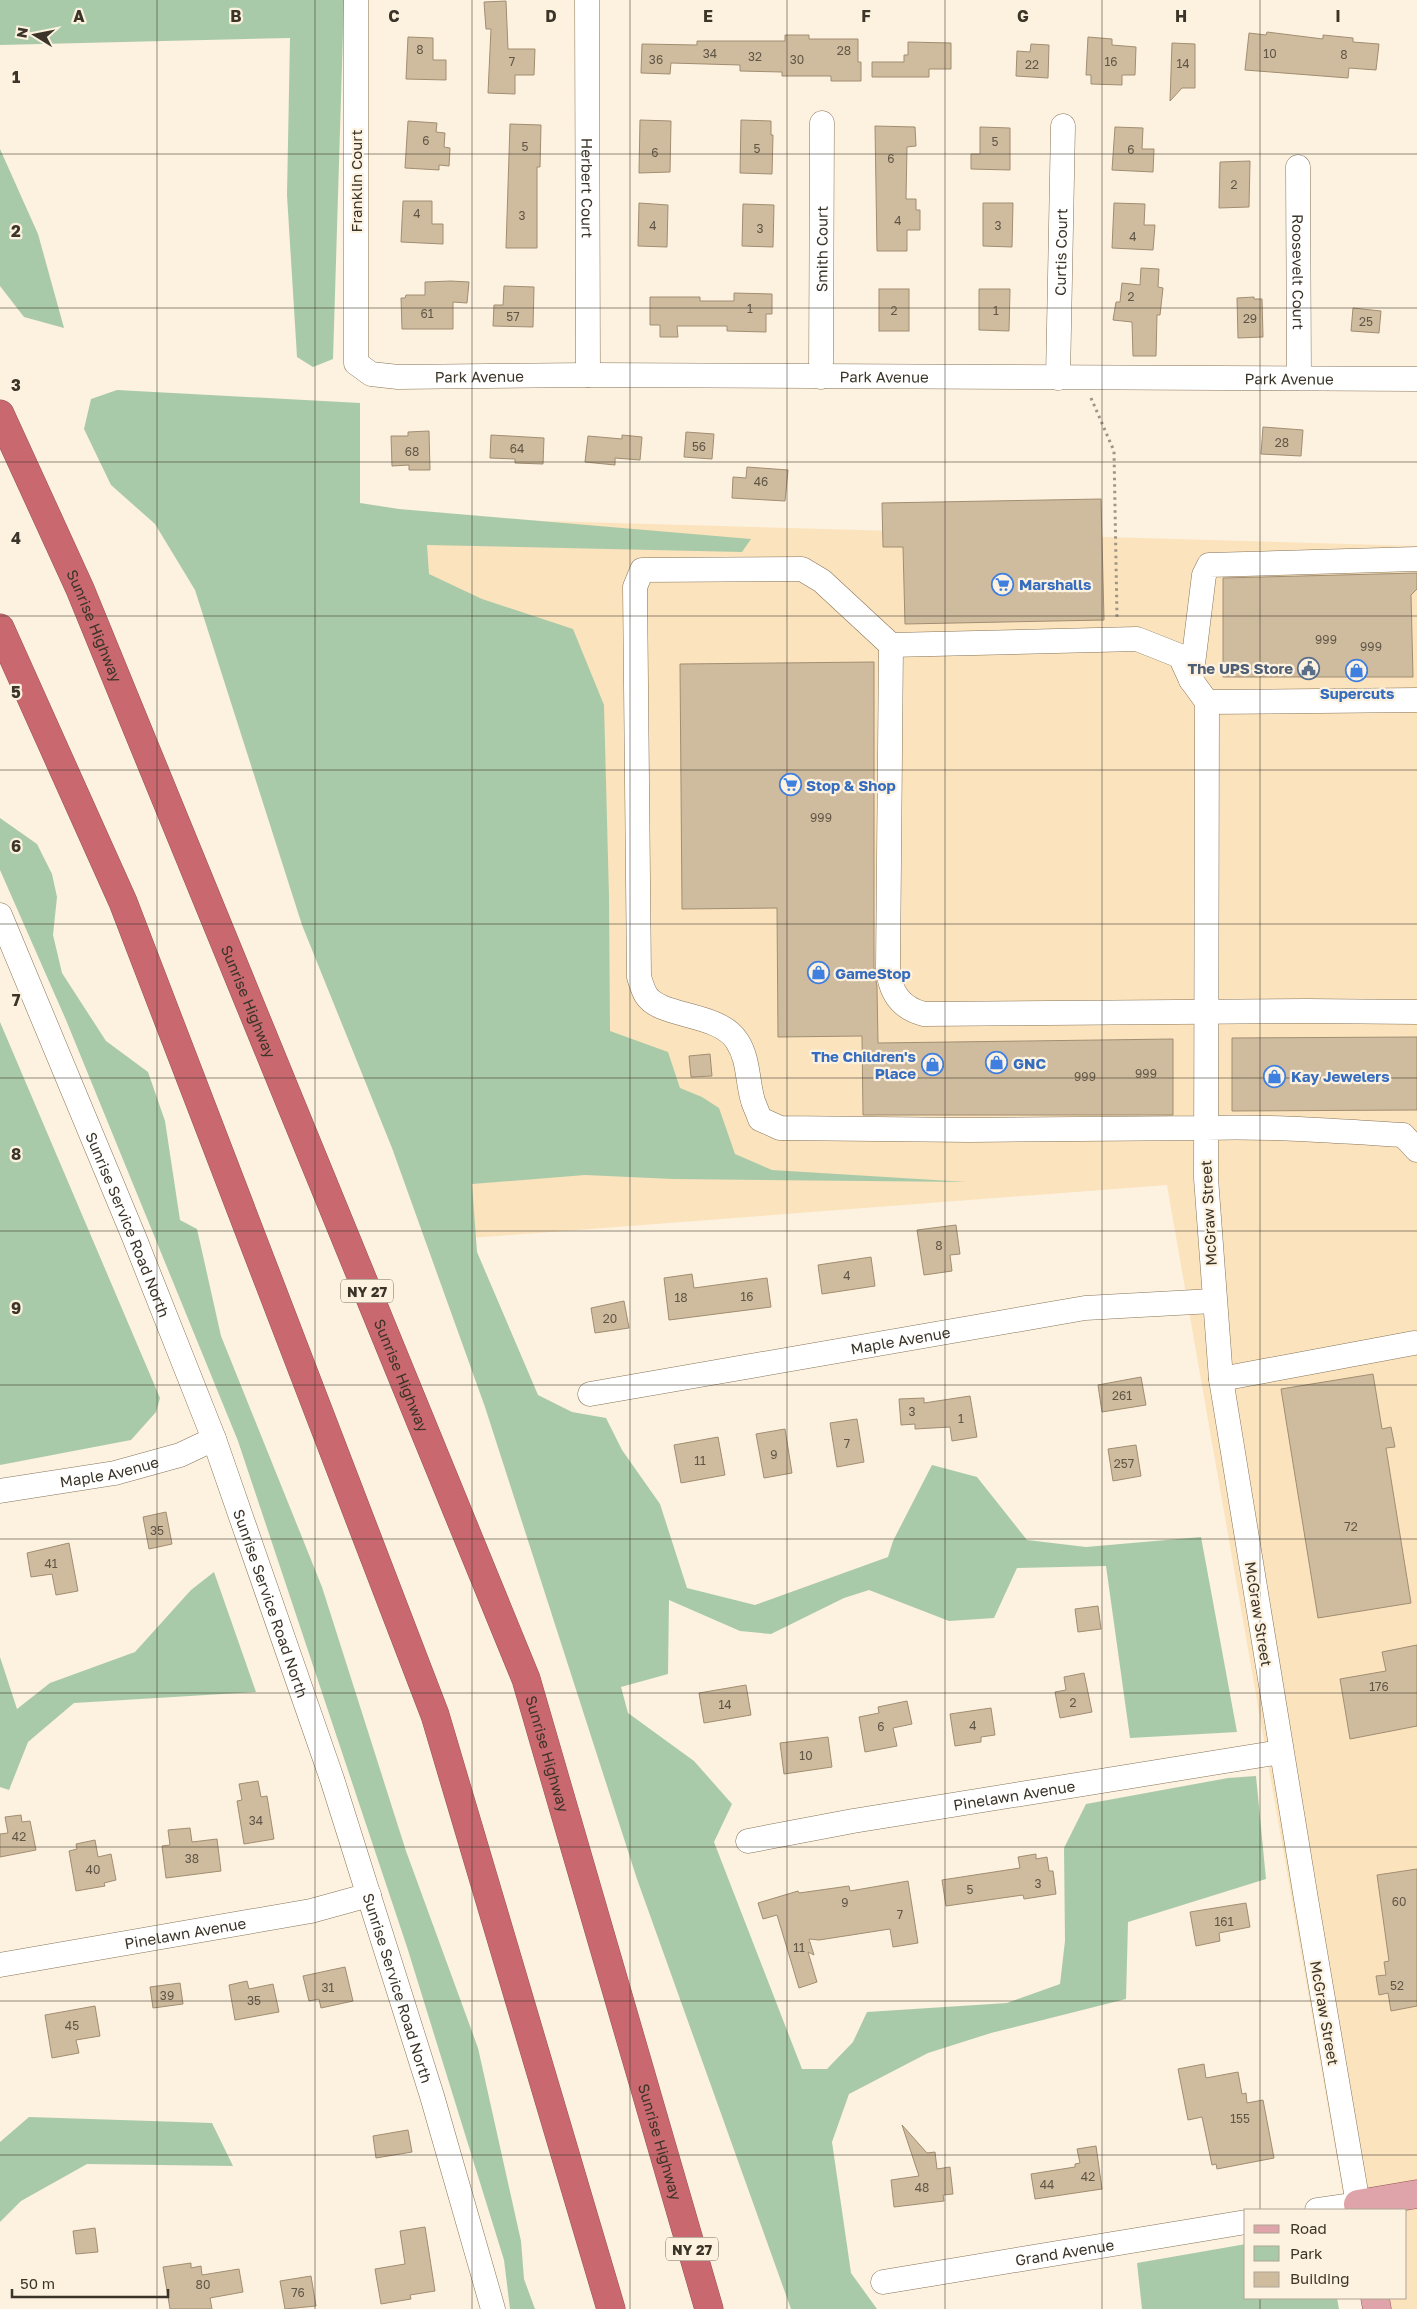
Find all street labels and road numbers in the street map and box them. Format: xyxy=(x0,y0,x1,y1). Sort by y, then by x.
street label: Franklin Court xyxy=(347,129,365,233)
street label: Herbert Court xyxy=(578,138,597,238)
street label: Smith Court xyxy=(812,206,831,292)
street label: Curtis Court xyxy=(1051,208,1070,296)
street label: Roosevelt Court xyxy=(1289,214,1308,330)
street label: Park Avenue xyxy=(435,367,524,386)
street label: Park Avenue xyxy=(840,367,929,386)
street label: Park Avenue xyxy=(1245,369,1334,388)
street label: Sunrise Highway xyxy=(63,566,126,685)
street label: Sunrise Highway xyxy=(218,942,280,1061)
street label: Sunrise Service Road North xyxy=(82,1129,174,1320)
street label: McGraw Street xyxy=(1196,1160,1220,1266)
road number: NY 27 xyxy=(341,1280,393,1302)
street label: Sunrise Highway xyxy=(371,1316,433,1435)
street label: Maple Avenue xyxy=(849,1323,952,1358)
street label: Maple Avenue xyxy=(59,1452,161,1491)
street label: Sunrise Service Road North xyxy=(230,1507,312,1700)
street label: McGraw Street xyxy=(1242,1560,1276,1668)
street label: Sunrise Highway xyxy=(522,1693,573,1815)
street label: Pinelawn Avenue xyxy=(952,1776,1077,1814)
street label: Sunrise Service Road North xyxy=(359,1891,436,2085)
street label: Pinelawn Avenue xyxy=(123,1913,248,1952)
street label: McGraw Street xyxy=(1307,1959,1343,2067)
street label: Sunrise Highway xyxy=(635,2081,686,2203)
street label: Grand Avenue xyxy=(1014,2235,1116,2269)
road number: NY 27 xyxy=(666,2238,718,2260)

